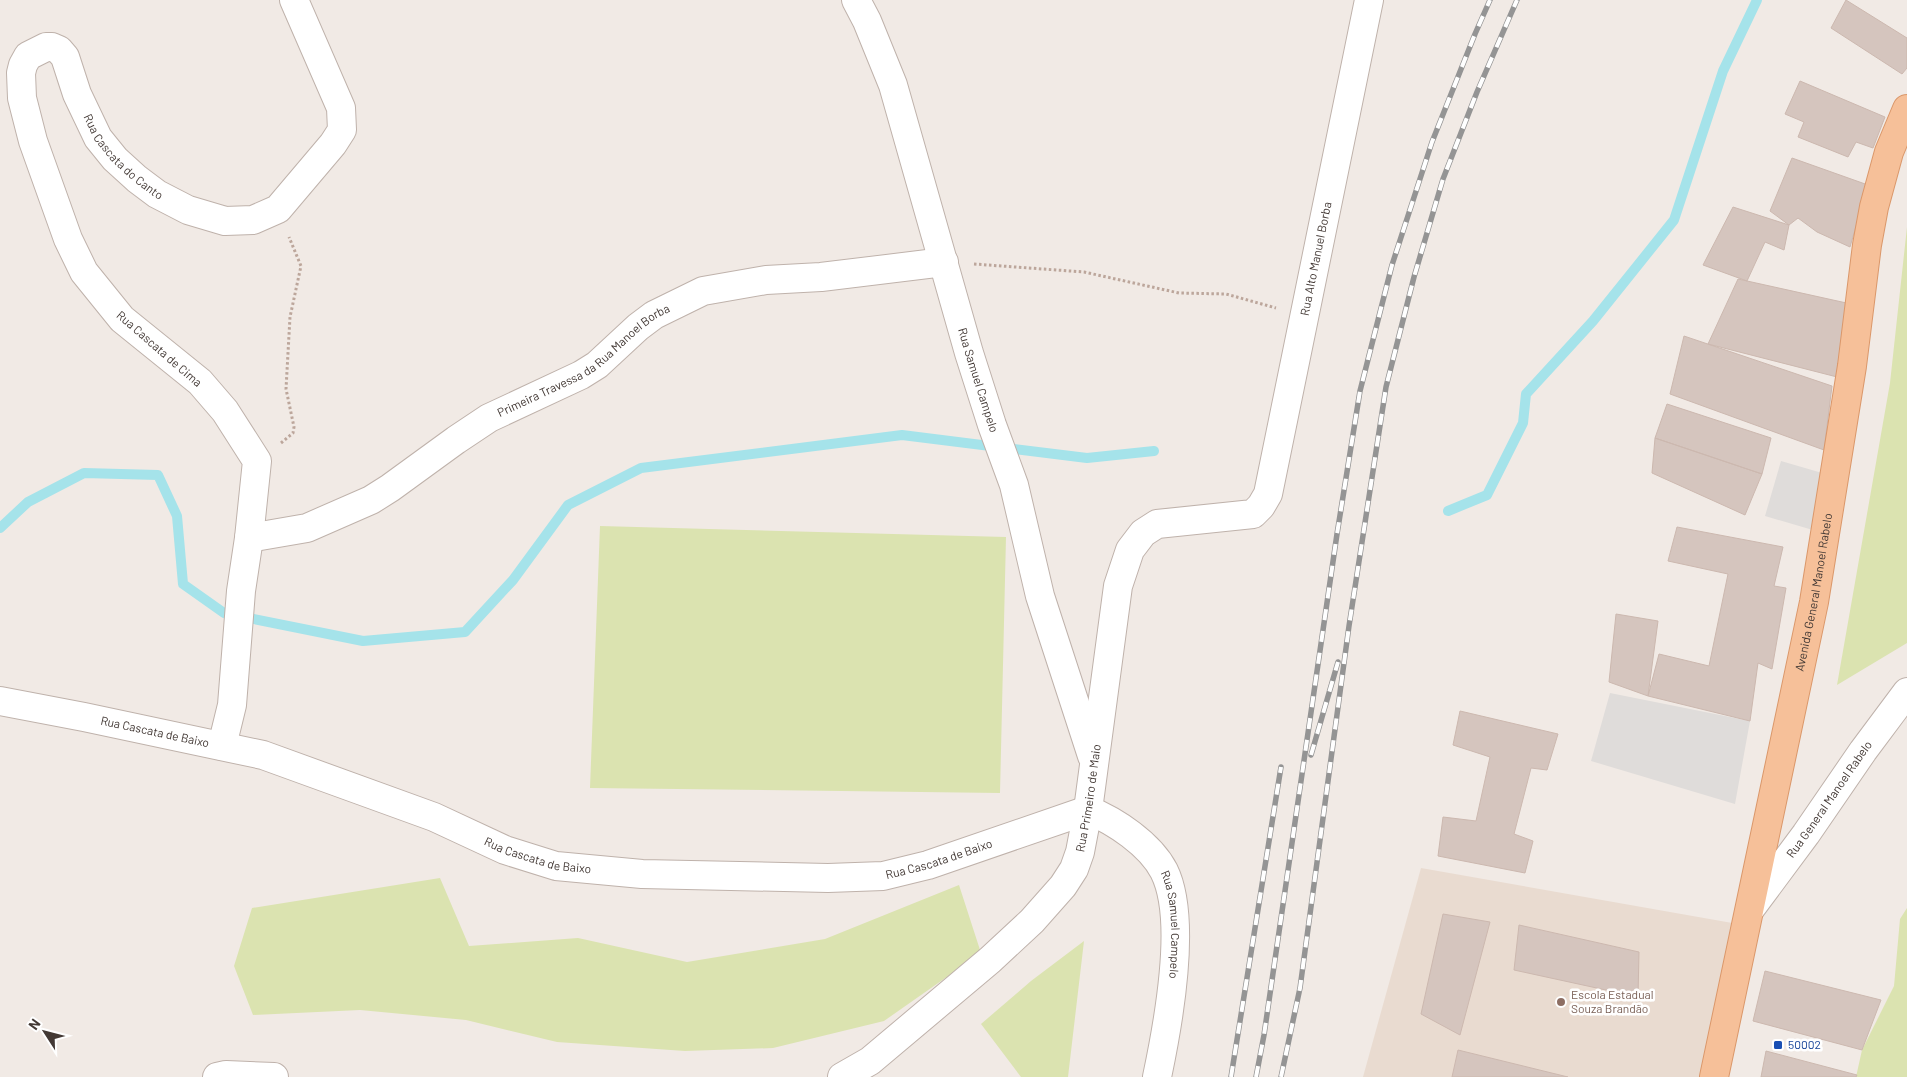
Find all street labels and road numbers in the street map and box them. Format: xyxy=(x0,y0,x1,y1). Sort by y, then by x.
street label: Rua Cascata do Canto xyxy=(82,111,165,202)
street label: Rua Alto Manuel Borba xyxy=(1297,200,1334,317)
street label: Primeira Travessa da Rua Manoel Borba xyxy=(495,300,672,419)
street label: Rua Cascata de Cima xyxy=(114,307,205,389)
street label: Rua Samuel Campelo xyxy=(956,326,1002,434)
street label: Avenida General Manoel Rabelo xyxy=(1792,512,1834,672)
street label: Rua Cascata de Baixo xyxy=(99,713,211,749)
street label: Rua General Manoel Rabelo xyxy=(1783,738,1874,860)
street label: Rua Primeiro de Maio xyxy=(1072,743,1103,853)
street label: Rua Cascata de Baixo xyxy=(482,833,592,875)
street label: Rua Cascata de Baixo xyxy=(884,835,994,881)
street label: Rua Samuel Campelo xyxy=(1159,868,1183,979)

